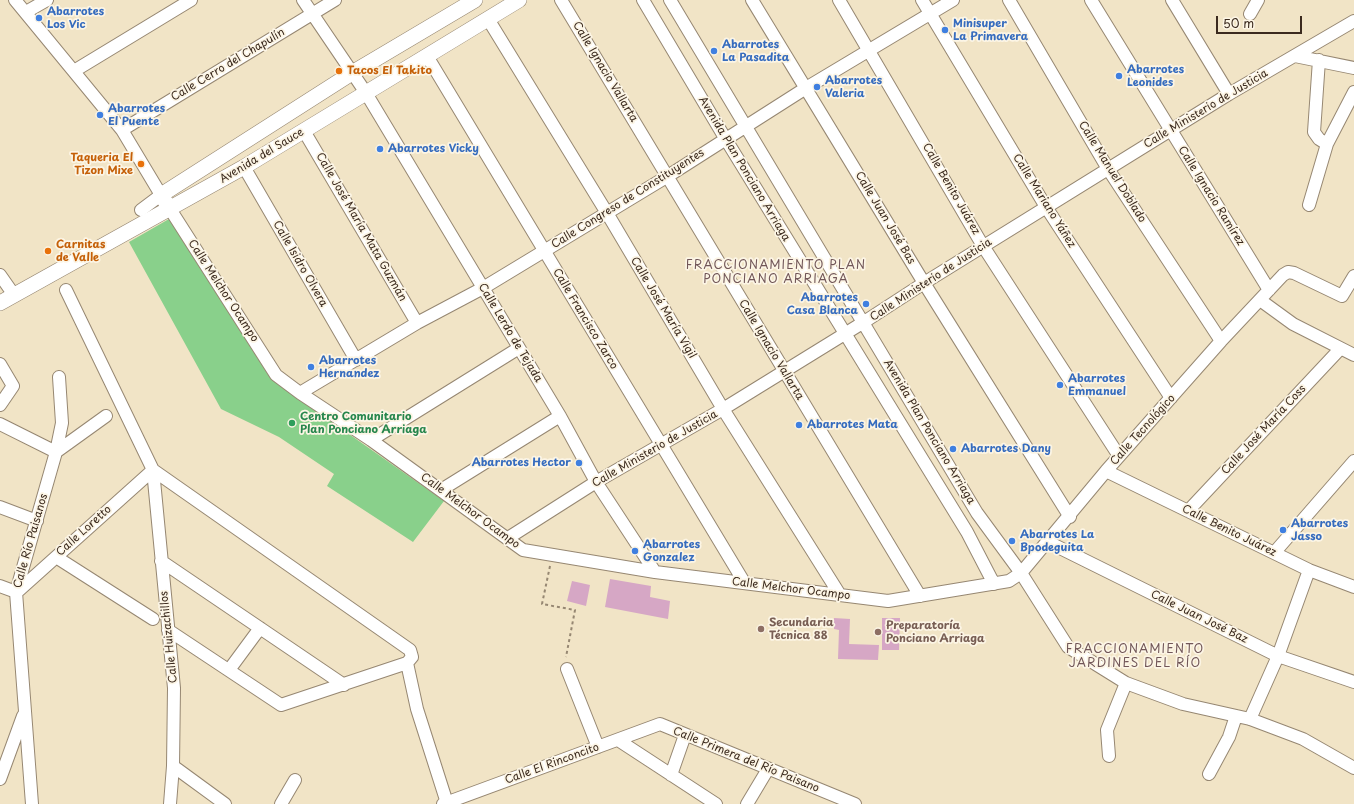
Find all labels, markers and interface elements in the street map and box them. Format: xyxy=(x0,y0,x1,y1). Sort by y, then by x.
place label: Abarrotes Los Vic xyxy=(47,5,104,31)
scale bar xyxy=(1218,8,1304,34)
marker: Abarrotes Los Vic xyxy=(34,13,44,23)
text: 50 m xyxy=(1223,14,1254,32)
place label: Minisuper La Primavera xyxy=(953,17,1028,43)
street label: Calle Ignacio Vallarta xyxy=(570,19,640,125)
marker: Minisuper La Primavera xyxy=(940,25,950,35)
street label: Calle Cerro del Chapulín xyxy=(169,26,287,104)
place label: Abarrotes La Pasadita xyxy=(722,38,789,64)
marker: Abarrotes La Pasadita xyxy=(709,46,719,56)
place label: Abarrotes Leonides xyxy=(1127,63,1184,89)
place label: Tacos El Takito xyxy=(347,64,432,78)
marker: Tacos El Takito xyxy=(334,66,344,76)
street label: Calle Ministerio de Justicia xyxy=(1142,67,1270,151)
marker: Abarrotes Leonides xyxy=(1114,71,1124,81)
place label: Abarrotes Valeria xyxy=(825,74,882,100)
marker: Abarrotes Valeria xyxy=(812,82,822,92)
street label: Avenida Plan Ponciano Arriaga xyxy=(696,94,792,244)
place label: Abarrotes El Puente xyxy=(108,102,165,128)
marker: Abarrotes El Puente xyxy=(95,110,105,120)
street label: Calle Manuel Doblado xyxy=(1075,119,1149,225)
street label: Avenida del Sauce xyxy=(218,126,306,186)
street label: Calle Benito Juárez xyxy=(920,141,982,237)
place label: Abarrotes Vicky xyxy=(388,142,479,156)
marker: Abarrotes Vicky xyxy=(375,144,385,154)
street label: Calle Ignacio Ramírez xyxy=(1175,144,1247,248)
street label: Calle Congreso de Constituyentes xyxy=(549,146,707,252)
street label: Calle José María Mata Guzmán xyxy=(313,150,409,304)
place label: Taqueria El Tizon Mixe xyxy=(71,151,133,177)
street label: Calle Mariano Yáñez xyxy=(1010,152,1078,250)
marker: Taqueria El Tizon Mixe xyxy=(136,159,146,169)
street label: Calle Juan José Bas xyxy=(852,169,918,267)
street label: Calle Isidro Olvera xyxy=(270,219,330,309)
street label: Calle Ministerio de Justicia xyxy=(868,236,994,324)
street label: Calle Melchor Ocampo xyxy=(185,237,261,345)
place label: Carnitas de Valle xyxy=(56,238,105,264)
marker: Carnitas de Valle xyxy=(43,246,53,256)
street label: Calle José María Vigil xyxy=(627,255,699,361)
district label: FRACCIONAMIENTO PLAN PONCIANO ARRIAGA xyxy=(686,259,866,287)
street label: Calle Francisco Zarco xyxy=(550,266,620,372)
street label: Calle Lerdo de Tejada xyxy=(475,281,545,385)
place label: Abarrotes Casa Blanca xyxy=(787,291,858,317)
street label: Calle Ignacio Vallarta xyxy=(736,297,806,403)
marker: Abarrotes Casa Blanca xyxy=(861,299,871,309)
place label: Abarrotes Hernandez xyxy=(319,354,379,380)
street label: Avenida Plan Ponciano Arriaga xyxy=(881,357,977,507)
marker: Abarrotes Hernandez xyxy=(306,362,316,372)
place label: Abarrotes Emmanuel xyxy=(1068,372,1126,398)
marker: Abarrotes Emmanuel xyxy=(1055,380,1065,390)
street label: Calle José María Coss xyxy=(1219,382,1309,478)
street label: Calle Tecnológico xyxy=(1108,392,1178,468)
street label: Calle Ministerio de Justicia xyxy=(590,408,720,490)
place label: Centro Comunitario Plan Ponciano Arriaga xyxy=(300,410,427,436)
marker: Centro Comunitario Plan Ponciano Arriaga xyxy=(287,418,297,428)
place label: Abarrotes Mata xyxy=(807,418,898,432)
marker: Abarrotes Mata xyxy=(794,420,804,430)
place label: Abarrotes Dany xyxy=(961,442,1051,456)
marker: Abarrotes Dany xyxy=(948,444,958,454)
place label: Abarrotes Hector xyxy=(472,456,571,470)
marker: Abarrotes Hector xyxy=(574,458,584,468)
street label: Calle Melchor Ocampo xyxy=(418,471,522,551)
street label: Calle Río Paisanos xyxy=(11,492,51,590)
street label: Calle Benito Juárez xyxy=(1180,502,1278,560)
street label: Calle Loretto xyxy=(54,503,114,559)
place label: Abarrotes Jasso xyxy=(1291,517,1348,543)
marker: Abarrotes Jasso xyxy=(1278,525,1288,535)
place label: Abarrotes La Bpodeguita xyxy=(1020,528,1094,554)
marker: Abarrotes La Bpodeguita xyxy=(1007,536,1017,546)
place label: Abarrotes Gonzalez xyxy=(643,538,700,564)
marker: Abarrotes Gonzalez xyxy=(630,546,640,556)
street label: Calle Melchor Ocampo xyxy=(731,575,851,603)
street label: Calle Juan José Baz xyxy=(1148,588,1250,646)
street label: Calle Huizachillos xyxy=(158,590,180,684)
place label: Secundaria Técnica 88 xyxy=(769,616,834,642)
place label: Preparatoría Ponciano Arriaga xyxy=(886,619,985,645)
marker: Secundaria Técnica 88 xyxy=(756,624,766,634)
marker: Preparatoría Ponciano Arriaga xyxy=(873,627,883,637)
district label: FRACCIONAMIENTO JARDINES DEL RÍO xyxy=(1066,643,1204,671)
street label: Calle Primera del Río Paisano xyxy=(671,725,821,795)
street label: Calle El Rinconcito xyxy=(503,741,601,787)

